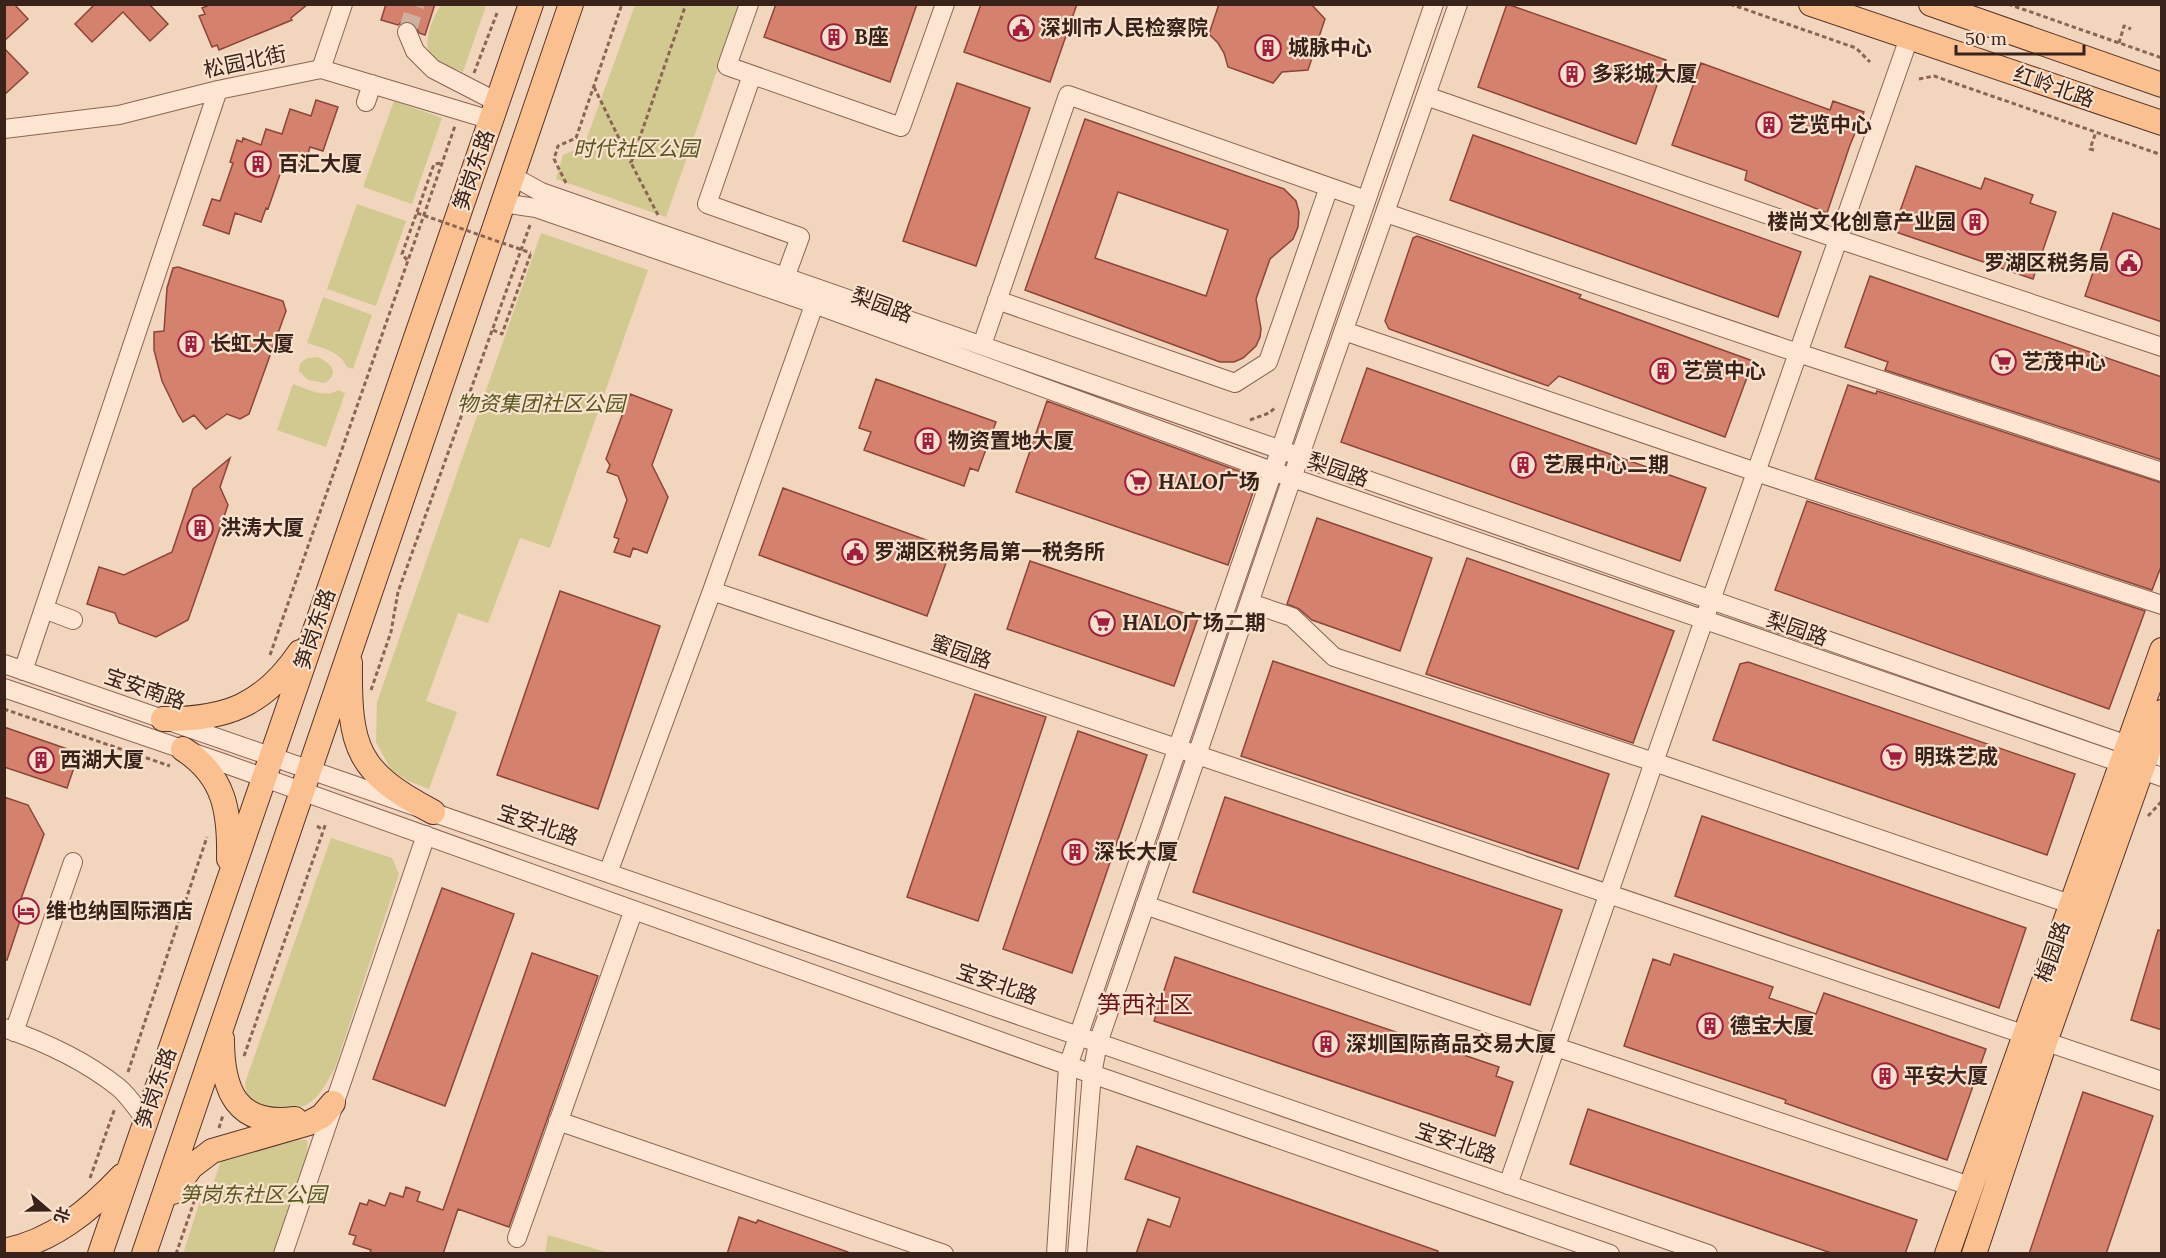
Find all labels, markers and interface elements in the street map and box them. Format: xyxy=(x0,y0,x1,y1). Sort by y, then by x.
public building icon: 深圳市人民检察院 xyxy=(1006,13,1036,43)
place label: 深圳市人民检察院 xyxy=(1040,14,1208,41)
scale bar xyxy=(1956,18,2084,56)
building icon: B座 xyxy=(819,22,849,52)
place label: B座 xyxy=(854,23,889,50)
text: 50 m xyxy=(1965,27,2007,50)
building icon: 城脉中心 xyxy=(1253,33,1283,63)
place label: 城脉中心 xyxy=(1288,34,1372,61)
street label: 松园北街 xyxy=(201,40,289,83)
building icon: 多彩城大厦 xyxy=(1557,59,1587,89)
place label: 多彩城大厦 xyxy=(1592,60,1697,87)
street label: 红岭北路 xyxy=(2010,60,2098,113)
building icon: 艺览中心 xyxy=(1754,110,1784,140)
place label: 艺览中心 xyxy=(1788,111,1872,138)
street label: 笋岗东路 xyxy=(447,126,500,214)
park label: 时代社区公园 xyxy=(573,135,702,162)
building icon: 百汇大厦 xyxy=(243,149,273,179)
place label: 百汇大厦 xyxy=(278,150,362,177)
building icon: 楼尚文化创意产业园 xyxy=(1960,207,1990,237)
place label: 楼尚文化创意产业园 xyxy=(1767,208,1956,235)
public building icon: 罗湖区税务局 xyxy=(2114,248,2144,278)
place label: 罗湖区税务局 xyxy=(1984,249,2110,276)
street label: 梨园路 xyxy=(848,281,916,328)
building icon: 长虹大厦 xyxy=(176,329,206,359)
place label: 长虹大厦 xyxy=(210,330,294,357)
supermarket icon: 艺茂中心 xyxy=(1988,347,2018,377)
place label: 艺茂中心 xyxy=(2022,348,2106,375)
building icon: 艺赏中心 xyxy=(1648,356,1678,386)
place label: 艺赏中心 xyxy=(1682,357,1766,384)
park label: 物资集团社区公园 xyxy=(457,390,628,417)
building icon: 物资置地大厦 xyxy=(913,426,943,456)
place label: 物资置地大厦 xyxy=(948,427,1074,454)
street label: 梨园路 xyxy=(1304,447,1372,493)
building icon: 艺展中心二期 xyxy=(1508,450,1538,480)
place label: 艺展中心二期 xyxy=(1543,451,1669,478)
supermarket icon: HALO广场 xyxy=(1123,467,1153,497)
place label: HALO广场 xyxy=(1158,468,1260,495)
building icon: 洪涛大厦 xyxy=(185,513,215,543)
place label: 洪涛大厦 xyxy=(220,514,304,541)
public building icon: 罗湖区税务局第一税务所 xyxy=(840,537,870,567)
place label: 罗湖区税务局第一税务所 xyxy=(874,538,1105,565)
street label: 笋岗东路 xyxy=(288,585,341,673)
street label: 梨园路 xyxy=(1763,606,1831,652)
supermarket icon: HALO广场二期 xyxy=(1087,608,1117,638)
place label: HALO广场二期 xyxy=(1122,609,1266,636)
street label: 蜜园路 xyxy=(927,629,995,675)
street label: 宝安南路 xyxy=(101,662,189,715)
supermarket icon: 明珠艺成 xyxy=(1879,742,1909,772)
place label: 明珠艺成 xyxy=(1914,743,1998,770)
building icon: 西湖大厦 xyxy=(26,745,56,775)
place label: 西湖大厦 xyxy=(60,746,144,773)
street label: 宝安北路 xyxy=(494,798,582,851)
building icon: 深长大厦 xyxy=(1060,837,1090,867)
place label: 深长大厦 xyxy=(1094,838,1178,865)
hotel icon: 维也纳国际酒店 xyxy=(11,896,41,926)
place label: 维也纳国际酒店 xyxy=(46,897,193,924)
street label: 梅园路 xyxy=(2030,918,2076,986)
street label: 宝安北路 xyxy=(953,957,1041,1010)
district label: 笋西社区 xyxy=(1097,989,1193,1020)
building icon: 德宝大厦 xyxy=(1695,1011,1725,1041)
place label: 德宝大厦 xyxy=(1730,1012,1814,1039)
building icon: 深圳国际商品交易大厦 xyxy=(1311,1029,1341,1059)
place label: 深圳国际商品交易大厦 xyxy=(1346,1030,1556,1057)
street label: 笋岗东路 xyxy=(129,1044,182,1132)
building icon: 平安大厦 xyxy=(1870,1061,1900,1091)
place label: 平安大厦 xyxy=(1904,1062,1988,1089)
street label: 宝安北路 xyxy=(1412,1116,1500,1169)
north arrow xyxy=(18,1180,78,1240)
park label: 笋岗东社区公园 xyxy=(180,1181,329,1208)
text: 北 xyxy=(50,1204,74,1226)

